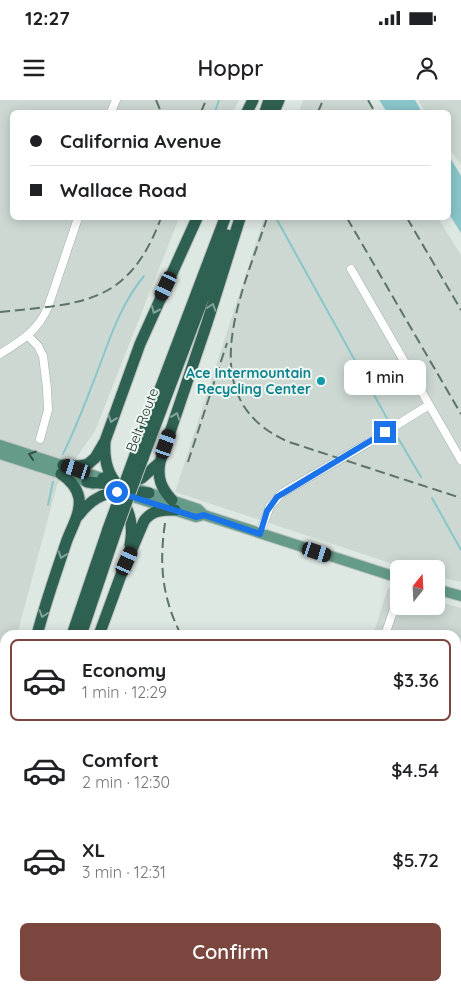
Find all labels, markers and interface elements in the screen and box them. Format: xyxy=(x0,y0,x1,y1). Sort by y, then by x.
text: 12:27 xyxy=(25,6,70,30)
icon: menu xyxy=(20,54,48,82)
text: Hoppr xyxy=(198,54,263,82)
icon: person xyxy=(413,54,441,82)
text: California Avenue xyxy=(60,129,221,153)
text: Wallace Road xyxy=(60,178,187,202)
car xyxy=(152,269,179,303)
one-way arrow xyxy=(207,304,217,312)
one-way arrow xyxy=(150,305,161,314)
callout: 1 min xyxy=(344,360,426,394)
place label: Ace Intermountain Recycling Center xyxy=(186,364,311,398)
text: 1 min xyxy=(366,367,404,387)
marker: Ace Intermountain Recycling Center xyxy=(315,375,327,387)
street label: Belt Route xyxy=(122,385,162,455)
one-way arrow xyxy=(170,412,180,421)
one-way arrow xyxy=(108,415,118,423)
route end xyxy=(374,421,396,443)
car xyxy=(154,427,177,461)
one-way arrow xyxy=(28,451,37,461)
car xyxy=(59,457,92,481)
route start xyxy=(106,481,128,503)
car xyxy=(300,540,333,564)
car xyxy=(114,544,139,578)
one-way arrow xyxy=(58,551,68,559)
north arrow xyxy=(390,560,445,615)
map controls xyxy=(390,560,445,615)
one-way arrow xyxy=(38,610,48,618)
icon: car xyxy=(22,658,67,703)
text: Economy xyxy=(82,658,166,682)
text: $3.36 xyxy=(393,668,439,692)
text: 1 min · 12:29 xyxy=(82,682,167,702)
icon: car xyxy=(22,748,67,793)
text: Comfort xyxy=(82,748,159,772)
text: $4.54 xyxy=(391,758,439,782)
text: 2 min · 12:30 xyxy=(82,772,170,792)
icon: car xyxy=(22,838,67,883)
text: XL xyxy=(82,838,105,862)
text: $5.72 xyxy=(393,848,439,872)
text: 3 min · 12:31 xyxy=(82,862,166,882)
button: Confirm xyxy=(20,923,441,981)

